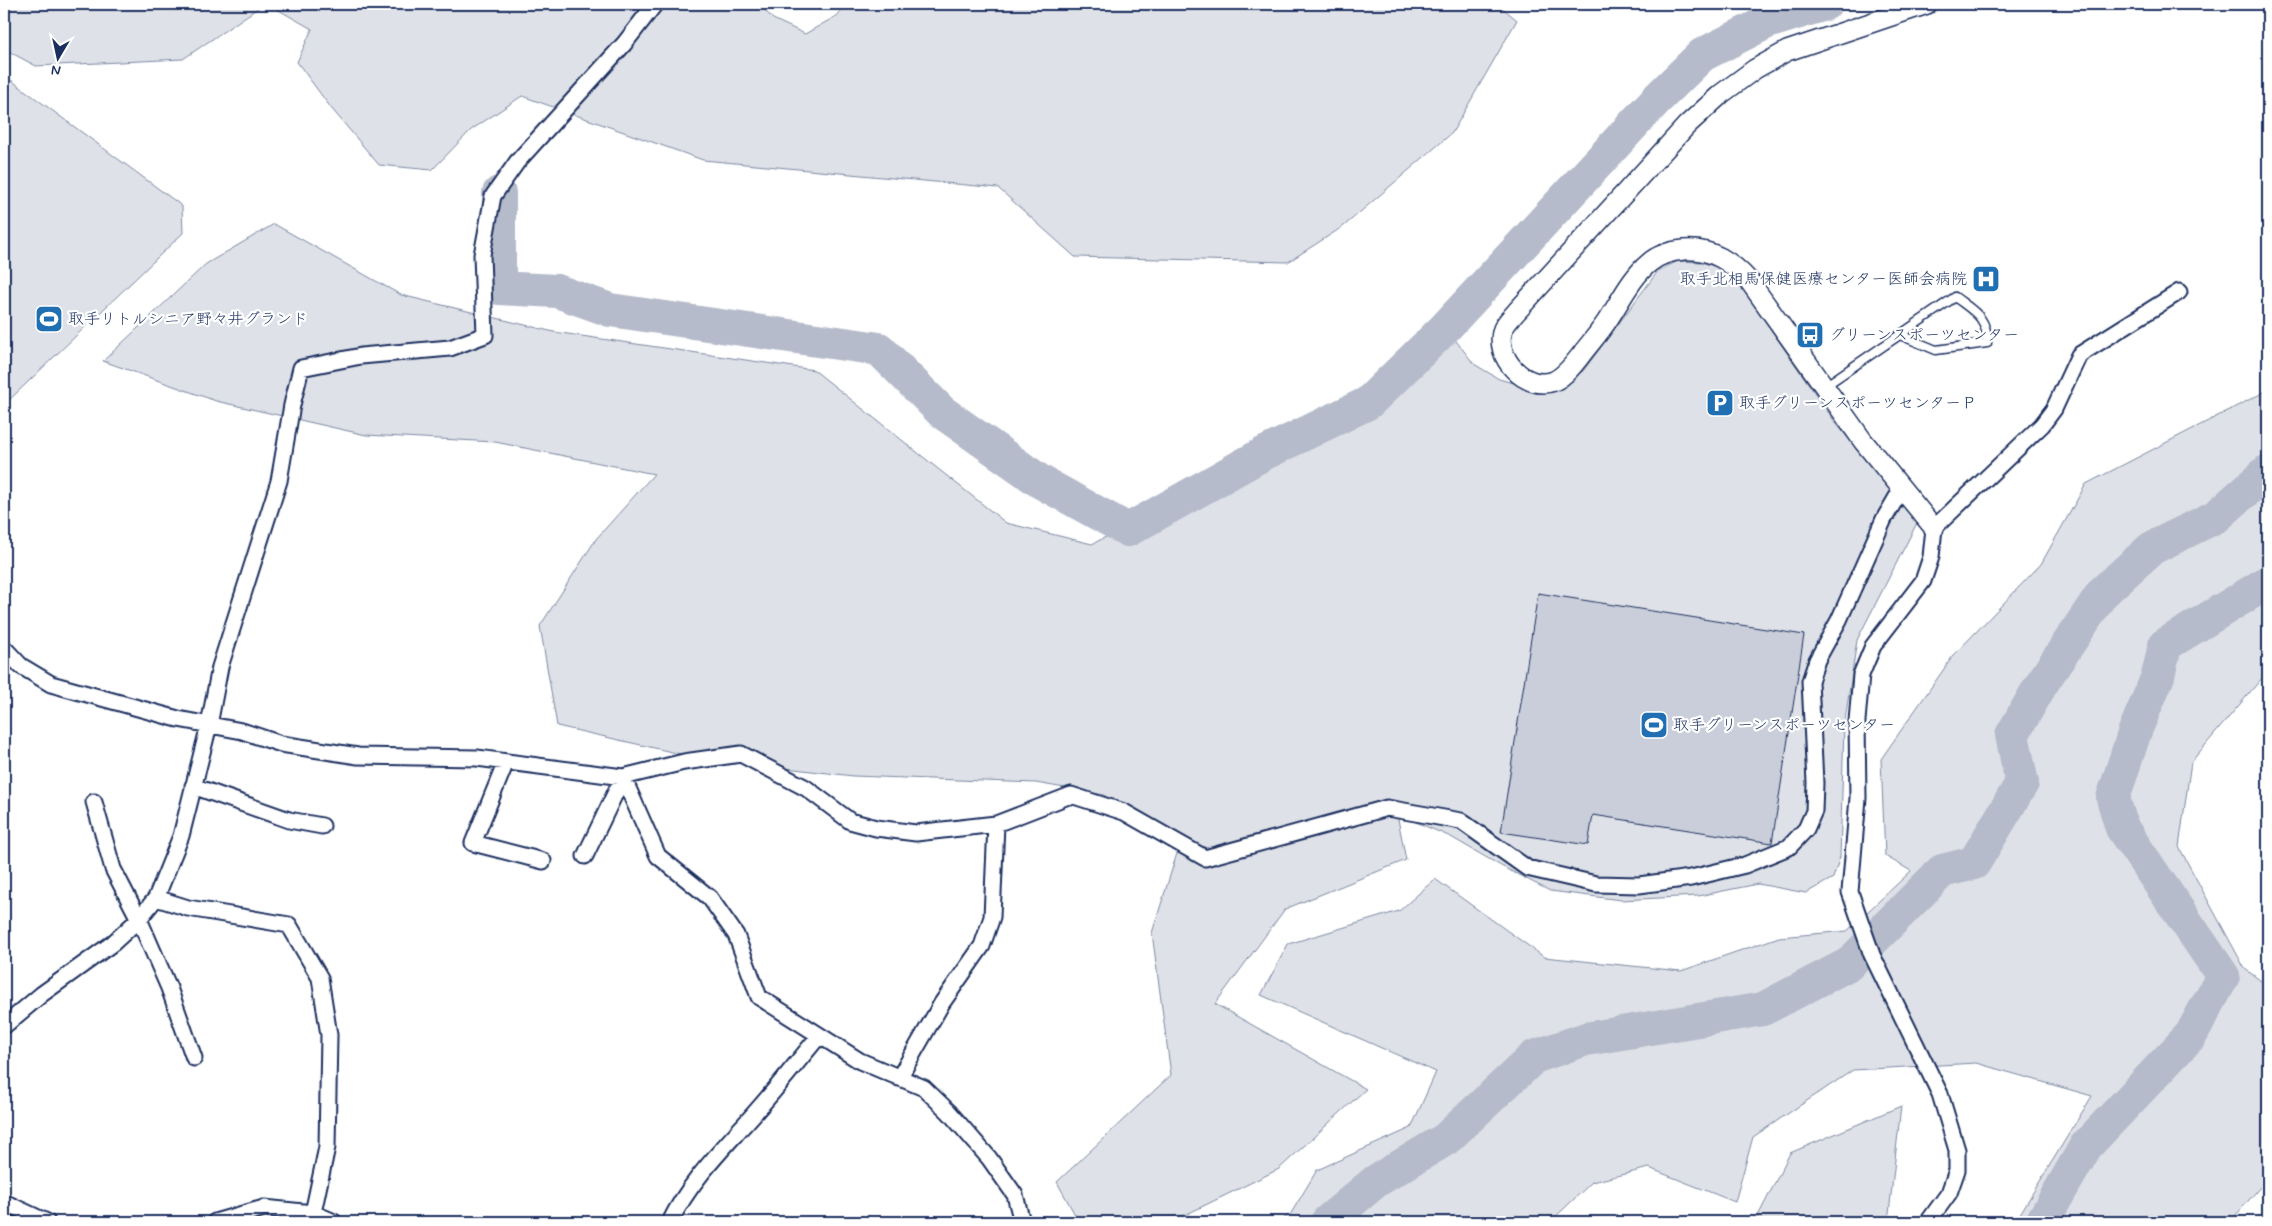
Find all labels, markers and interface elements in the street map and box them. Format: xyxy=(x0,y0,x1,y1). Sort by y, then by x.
north arrow xyxy=(32,32,82,82)
text: N xyxy=(50,60,62,79)
hospital icon: 取手北相馬保健医療センター医師会病院 xyxy=(1971,264,2001,294)
place label: 取手北相馬保健医療センター医師会病院 xyxy=(1680,269,1967,290)
sports icon: 取手リトルシニア野々井グランド xyxy=(34,304,64,334)
place label: 取手リトルシニア野々井グランド xyxy=(68,309,308,330)
bus stop icon: グリーンスポーツセンター xyxy=(1795,320,1825,350)
place label: グリーンスポーツセンター xyxy=(1829,325,2019,346)
parking icon: 取手グリーンスポーツセンターＰ xyxy=(1705,388,1735,418)
place label: 取手グリーンスポーツセンターＰ xyxy=(1739,393,1977,414)
sports icon: 取手グリーンスポーツセンター xyxy=(1639,710,1669,740)
place label: 取手グリーンスポーツセンター xyxy=(1673,715,1895,736)

